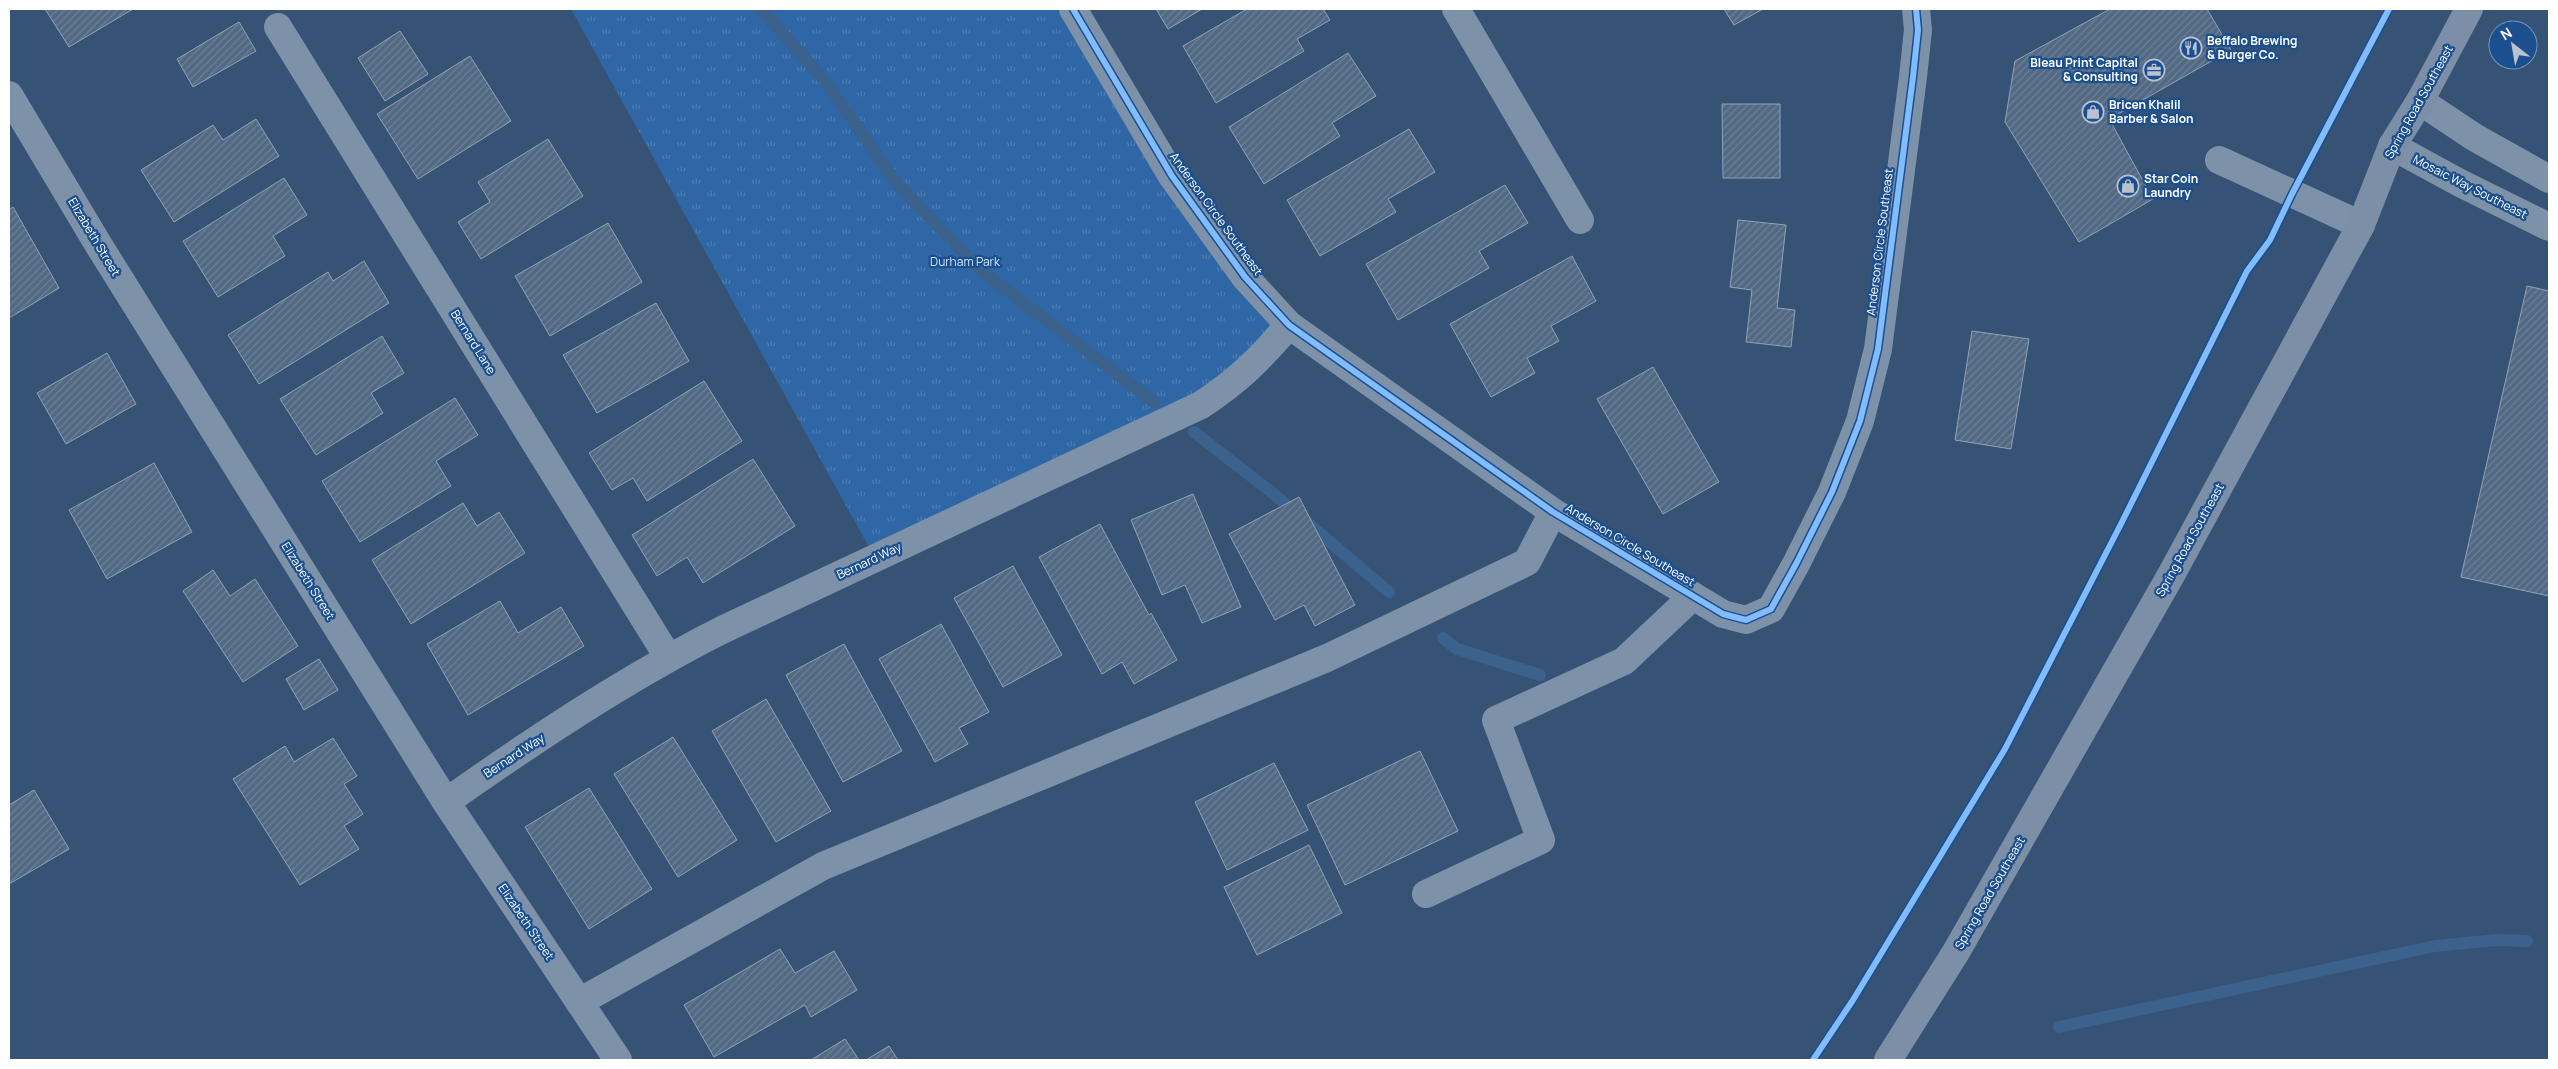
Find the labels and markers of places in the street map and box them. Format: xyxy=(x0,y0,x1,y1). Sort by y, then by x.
place label: Beffalo Brewing & Burger Co. xyxy=(2207,32,2297,63)
restaurant icon: Beffalo Brewing & Burger Co. xyxy=(2179,36,2203,60)
place label: Bleau Print Capital & Consulting xyxy=(2030,54,2138,85)
office icon: Bleau Print Capital & Consulting xyxy=(2142,58,2166,82)
place label: Bricen Khalil Barber & Salon xyxy=(2109,96,2194,127)
shop icon: Bricen Khalil Barber & Salon xyxy=(2081,100,2105,124)
place label: Star Coin Laundry xyxy=(2144,170,2198,201)
shop icon: Star Coin Laundry xyxy=(2116,174,2140,198)

